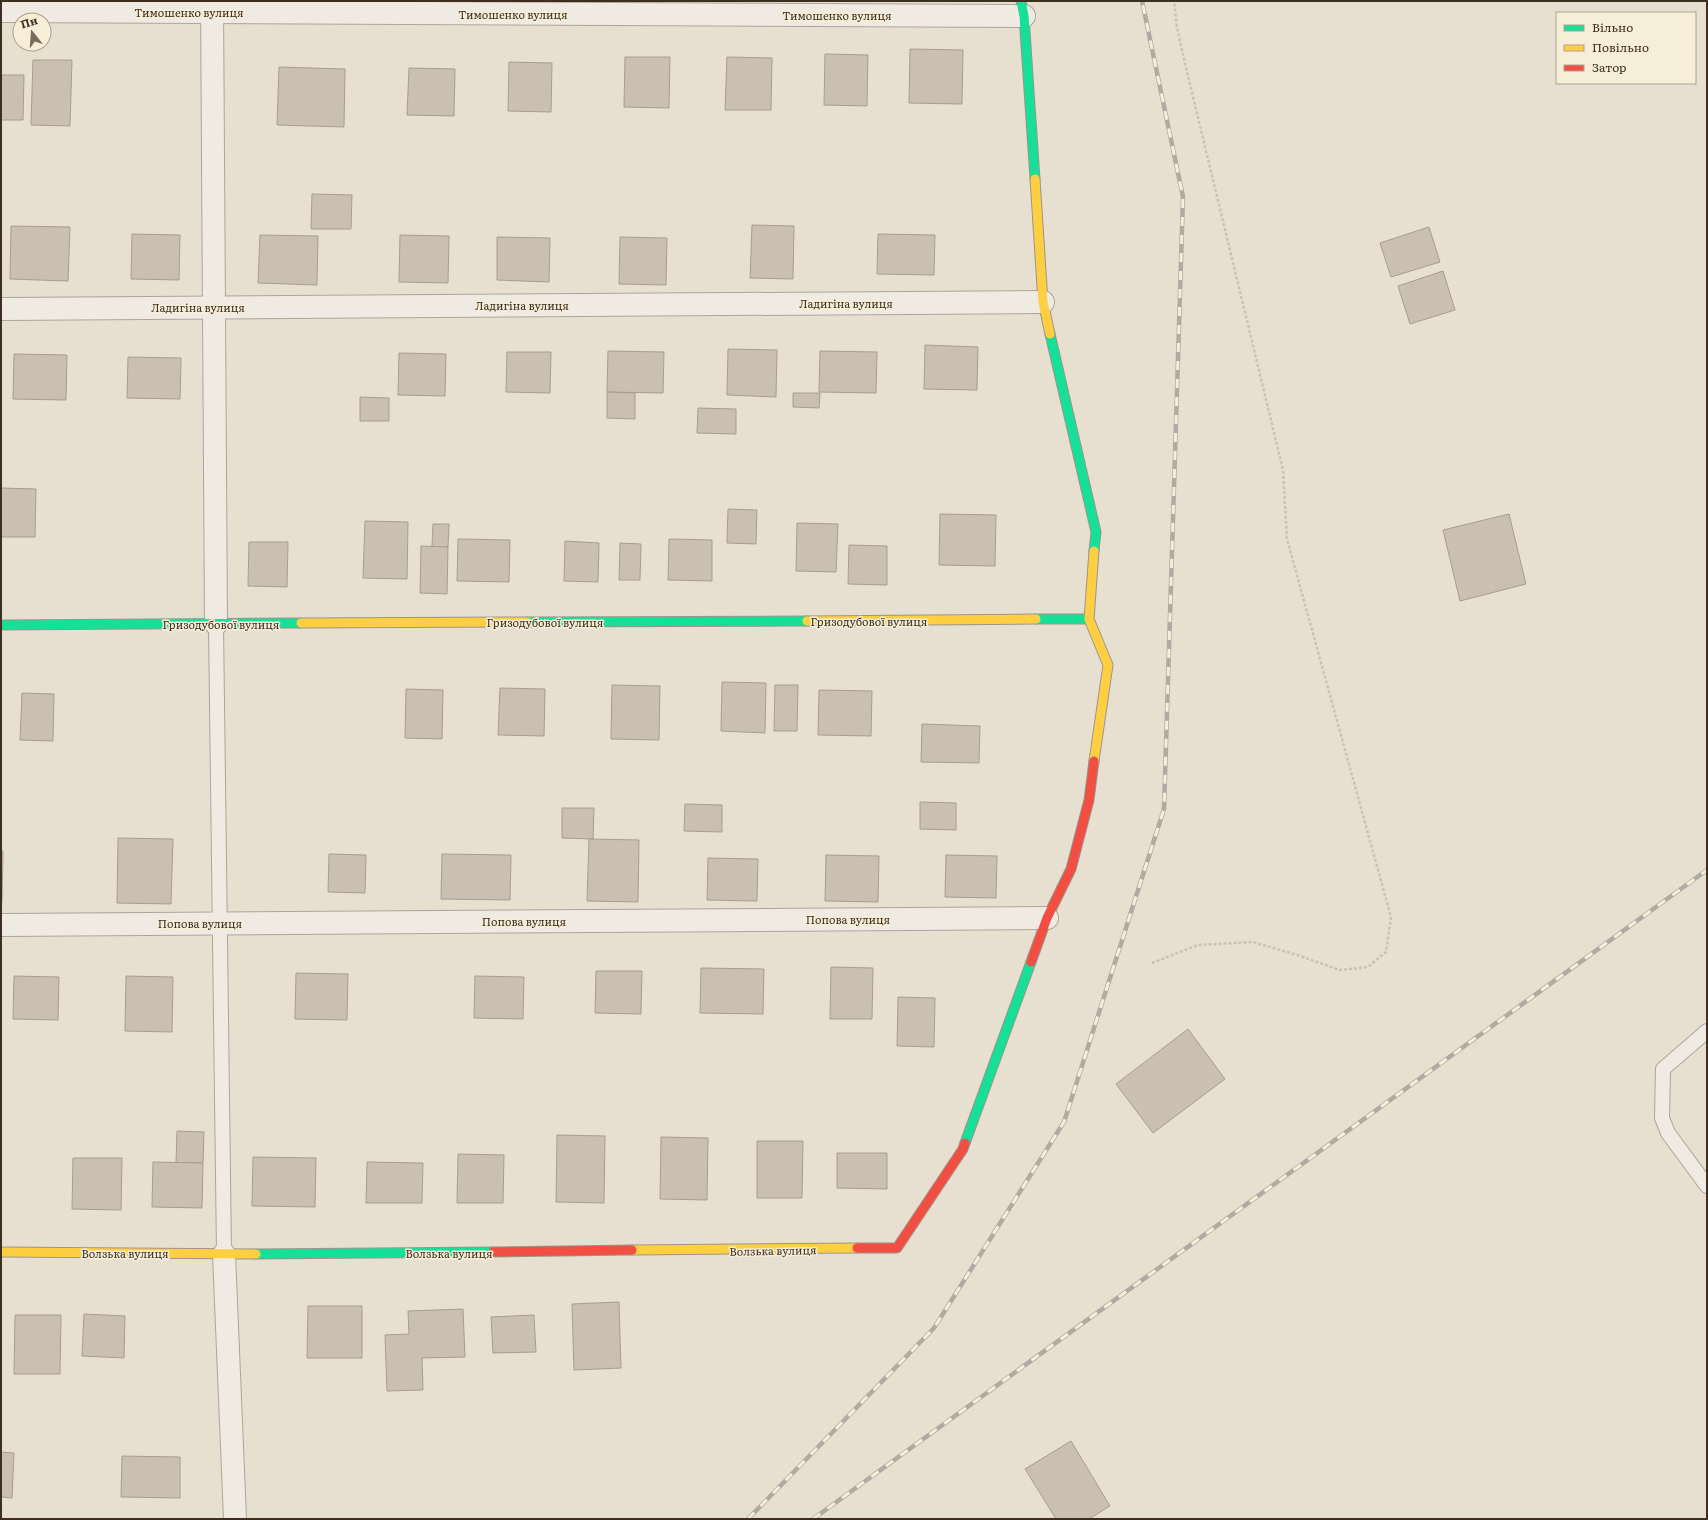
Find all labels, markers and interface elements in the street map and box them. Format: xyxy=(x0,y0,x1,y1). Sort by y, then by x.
street label: Тимошенко вулиця xyxy=(134,4,244,20)
street label: Тимошенко вулиця xyxy=(458,6,568,22)
street label: Тимошенко вулиця xyxy=(782,7,892,23)
text: Пн xyxy=(18,11,40,32)
north arrow xyxy=(12,12,52,52)
legend xyxy=(1556,12,1696,84)
text: Вільно xyxy=(1592,18,1633,36)
text: Повільно xyxy=(1592,38,1649,56)
text: Затор xyxy=(1592,58,1627,76)
street label: Ладигіна вулиця xyxy=(799,295,893,311)
street label: Ладигіна вулиця xyxy=(475,297,569,313)
street label: Ладигіна вулиця xyxy=(151,299,245,315)
street label: Гризодубової вулиця xyxy=(811,613,928,629)
street label: Гризодубової вулиця xyxy=(487,614,604,630)
street label: Гризодубової вулиця xyxy=(163,616,280,632)
street label: Попова вулиця xyxy=(806,911,891,927)
street label: Попова вулиця xyxy=(482,913,567,929)
street label: Попова вулиця xyxy=(158,915,243,931)
street label: Волзька вулиця xyxy=(729,1241,817,1259)
street label: Волзька вулиця xyxy=(81,1245,169,1261)
street label: Волзька вулиця xyxy=(405,1245,493,1261)

